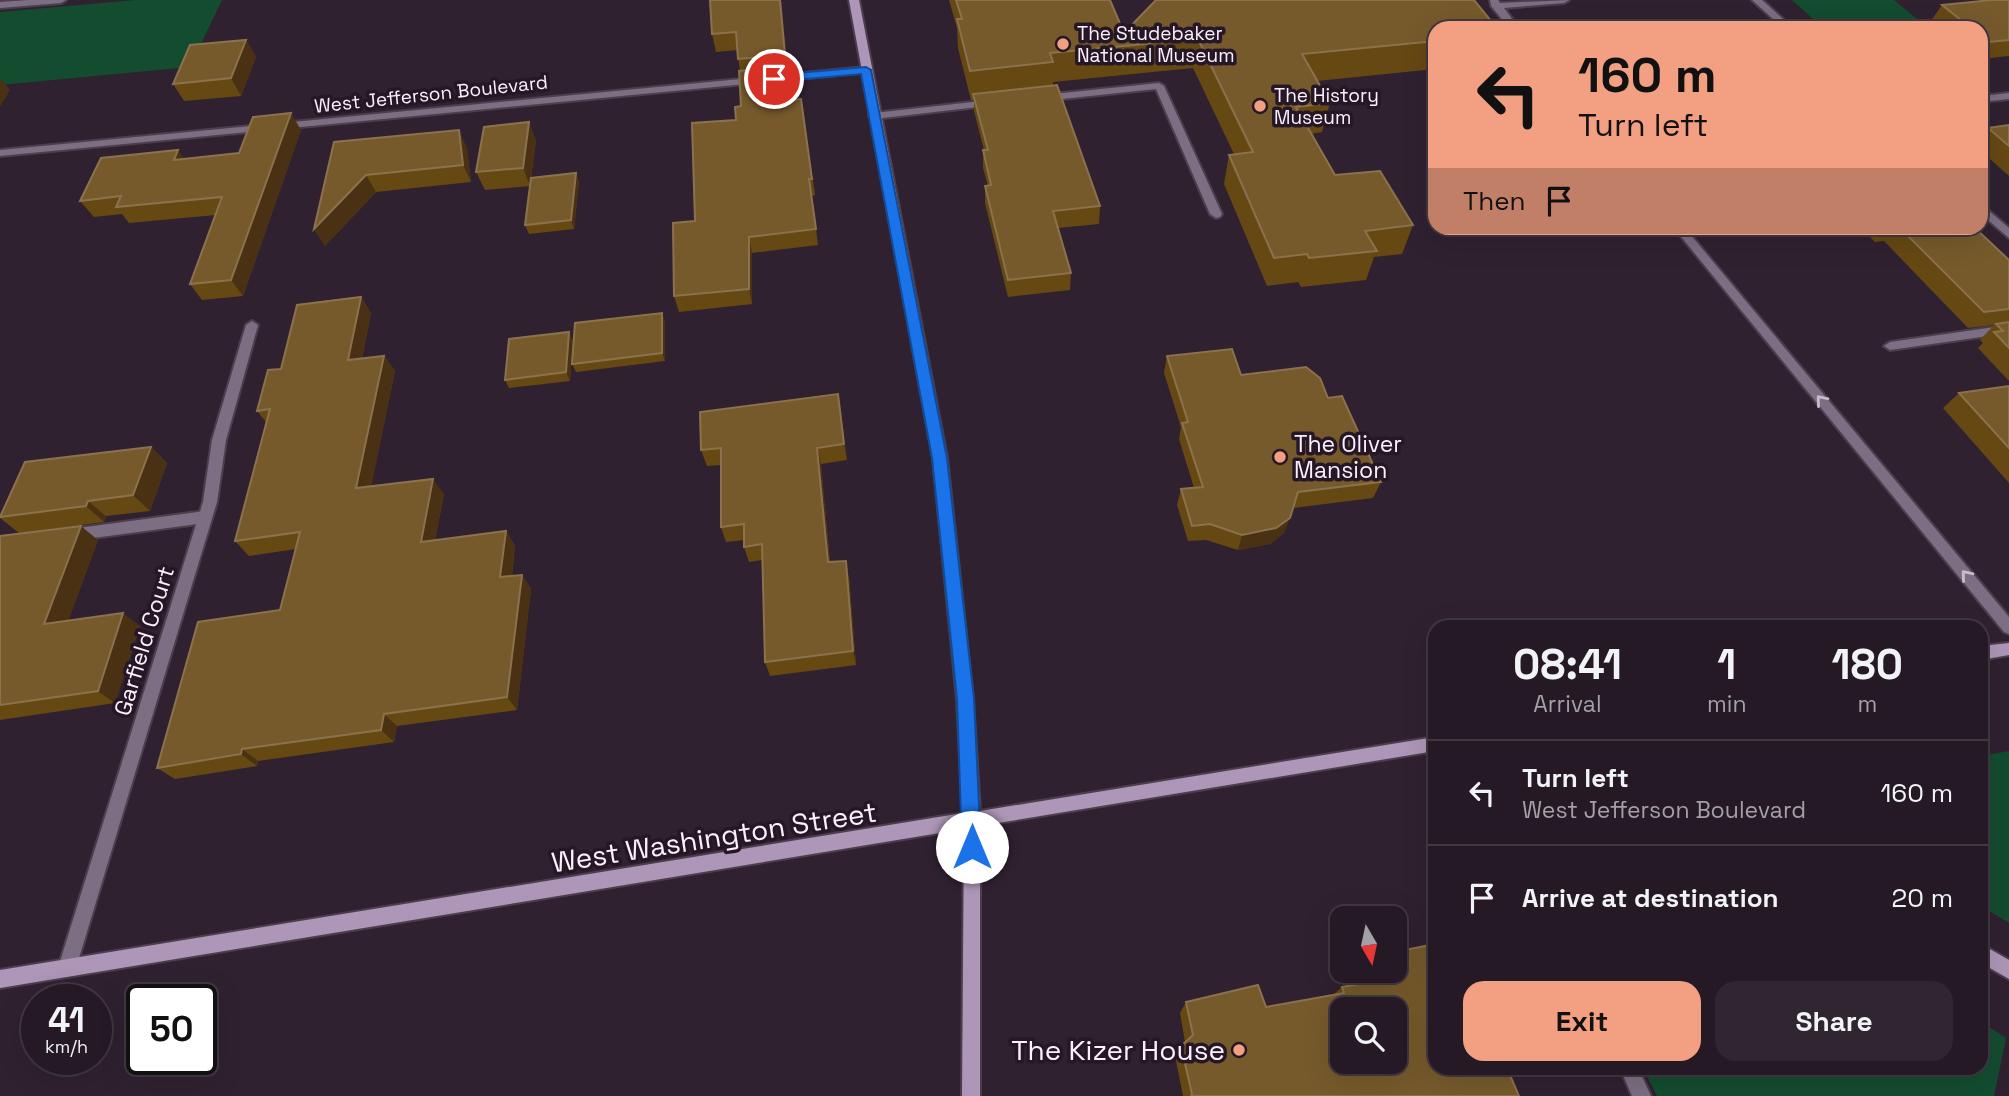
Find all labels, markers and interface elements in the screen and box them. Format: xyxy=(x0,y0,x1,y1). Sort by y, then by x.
place label: The Studebaker National Museum xyxy=(1077,21,1234,68)
marker: The Studebaker National Museum xyxy=(1055,36,1071,52)
text: 160 m xyxy=(1578,44,1716,106)
pin xyxy=(744,49,804,109)
icon: left xyxy=(1463,49,1554,140)
icon: arrive xyxy=(755,60,793,98)
street label: West Jefferson Boulevard xyxy=(313,69,549,119)
place label: The History Museum xyxy=(1274,83,1379,130)
marker: The History Museum xyxy=(1252,98,1268,114)
text: Turn left xyxy=(1578,105,1708,145)
icon: arrive xyxy=(1540,182,1578,220)
text: Then xyxy=(1463,184,1526,218)
one-way arrow xyxy=(1817,395,1829,408)
place label: The Oliver Mansion xyxy=(1294,429,1402,485)
marker: The Oliver Mansion xyxy=(1272,449,1288,465)
street label: Garfield Court xyxy=(107,563,181,719)
one-way arrow xyxy=(1961,570,1974,583)
text: 08:41 xyxy=(1513,638,1622,691)
text: 1 xyxy=(1717,638,1736,691)
text: 180 xyxy=(1832,638,1903,691)
text: Arrival xyxy=(1533,689,1602,719)
text: min xyxy=(1707,689,1747,719)
text: m xyxy=(1857,689,1877,719)
text: Turn left xyxy=(1522,761,1629,795)
icon: left xyxy=(1463,774,1501,812)
text: 160 m xyxy=(1881,776,1953,810)
street label: West Washington Street xyxy=(549,794,879,880)
text: West Jefferson Boulevard xyxy=(1522,795,1806,825)
position arrow xyxy=(935,810,1009,884)
icon: arrive xyxy=(1463,879,1501,917)
text: Arrive at destination xyxy=(1522,881,1779,915)
text: 20 m xyxy=(1892,881,1953,915)
north arrow xyxy=(1330,906,1407,984)
map controls xyxy=(1330,906,1407,1074)
button: Exit xyxy=(1463,981,1701,1061)
button: Share xyxy=(1715,981,1953,1061)
speed limit sign: 50 xyxy=(126,984,217,1075)
button: search xyxy=(1330,997,1407,1074)
text: 41 xyxy=(48,998,85,1042)
place label: The Kizer House xyxy=(1011,1032,1225,1068)
text: km/h xyxy=(45,1035,88,1058)
marker: The Kizer House xyxy=(1231,1042,1247,1058)

